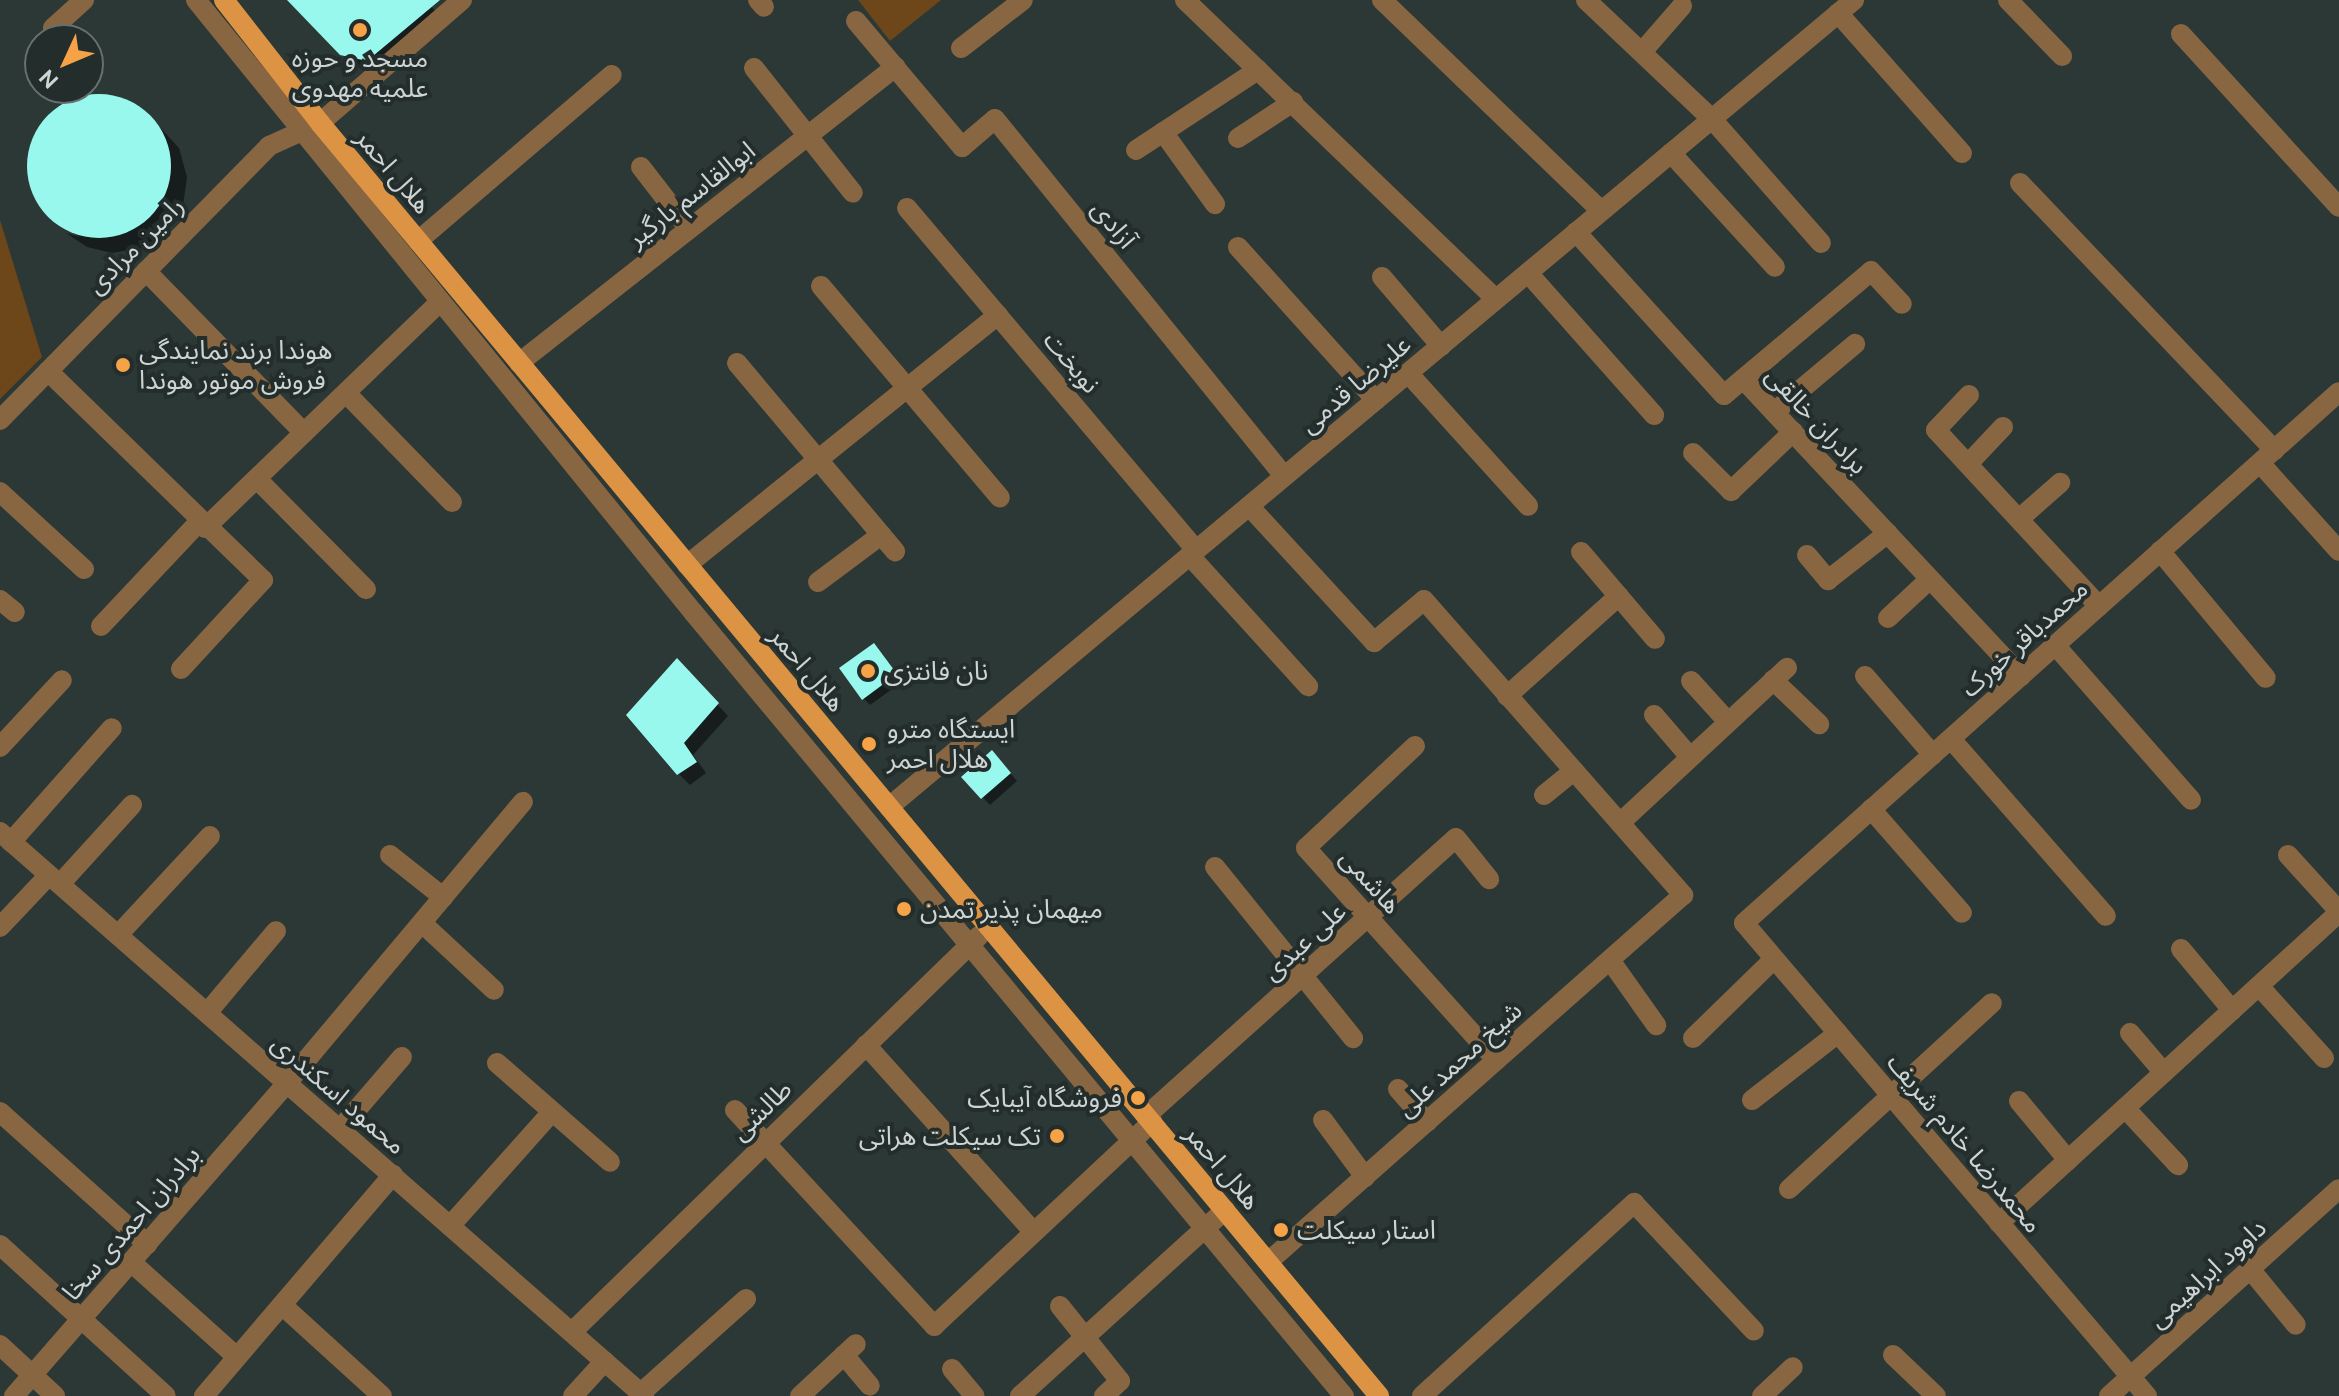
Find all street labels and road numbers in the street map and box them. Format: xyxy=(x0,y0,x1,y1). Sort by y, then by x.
street label: هلال احمر xyxy=(349,122,439,220)
street label: ابوالقاسم بارگیر xyxy=(621,134,761,254)
street label: رامین مرادی xyxy=(80,190,190,300)
street label: آزادی xyxy=(1085,193,1143,255)
street label: نوبخت xyxy=(1037,325,1107,399)
street label: علیرضا قدمی xyxy=(1293,329,1417,439)
street label: برادران خالقی xyxy=(1759,360,1875,480)
street label: محمدباقر خورک xyxy=(1954,573,2094,703)
street label: هلال احمر xyxy=(763,620,853,718)
street label: هاشمی xyxy=(1334,842,1408,920)
street label: علی عبدی xyxy=(1256,895,1352,987)
street label: شیخ محمد علی xyxy=(1390,995,1528,1123)
street label: محمود اسکندری xyxy=(265,1027,413,1161)
street label: محمدرضا خادم شریف xyxy=(1881,1047,2049,1239)
street label: طالشی xyxy=(724,1073,798,1147)
street label: هلال احمر xyxy=(1178,1118,1268,1216)
street label: برادران احمدی سخا xyxy=(55,1139,207,1307)
street label: داوود ابراهیمی xyxy=(2142,1212,2272,1334)

